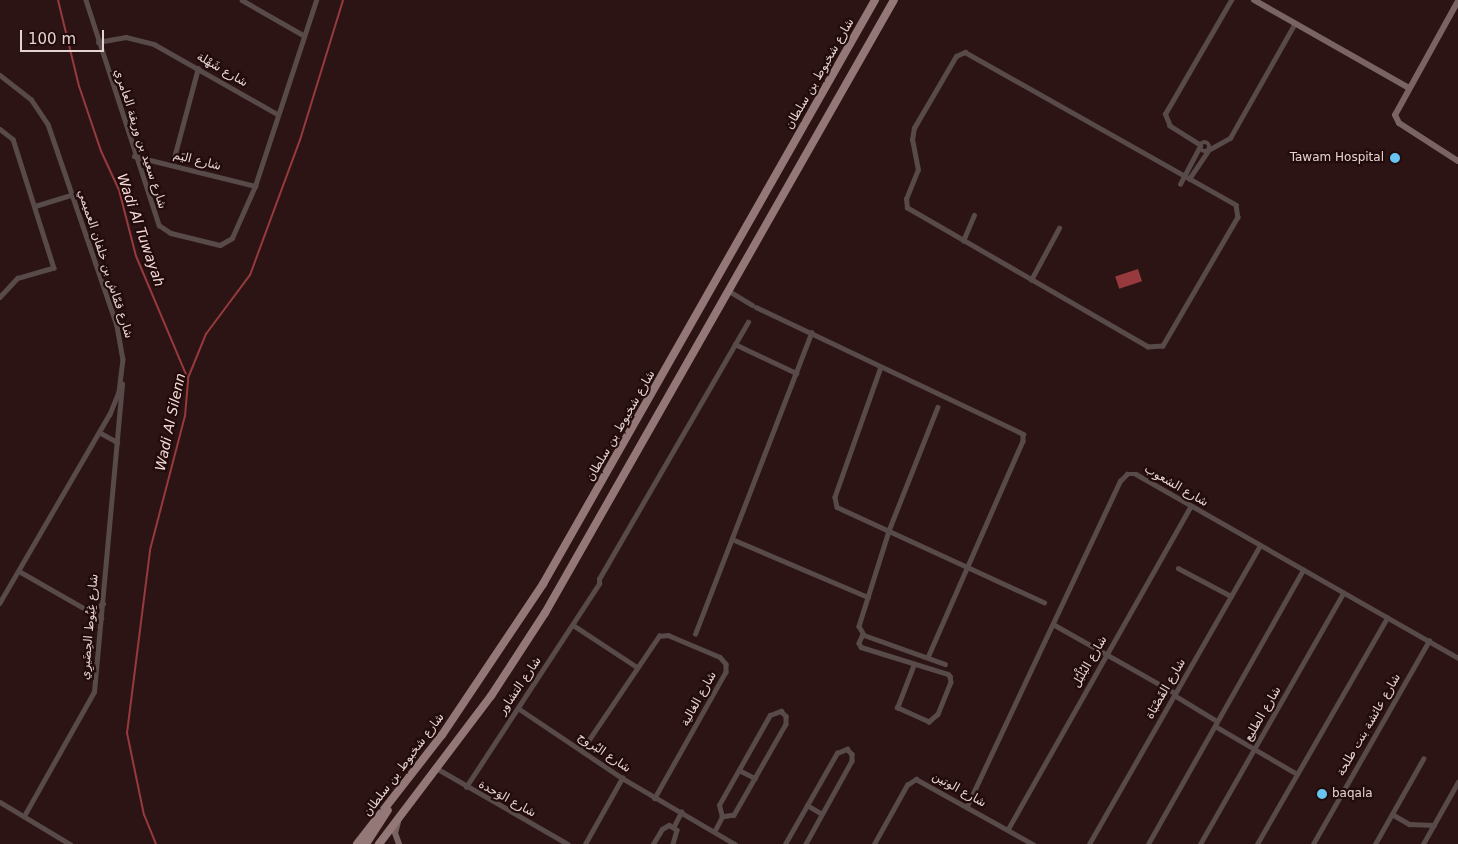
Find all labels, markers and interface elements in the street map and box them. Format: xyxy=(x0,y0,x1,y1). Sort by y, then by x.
street label: شارع شخبوط بن سلطان xyxy=(782,16,858,132)
scale bar xyxy=(22,20,106,52)
text: 100 m xyxy=(28,30,76,48)
street label: شارع شَهْلة xyxy=(194,50,250,90)
street label: شارع سعيد بن وريقة العامري xyxy=(111,67,169,211)
street label: شارع اليَم xyxy=(171,148,223,174)
place label: Tawam Hospital xyxy=(1290,151,1384,165)
marker: Tawam Hospital xyxy=(1388,151,1402,165)
water label: Wadi Al Tuwayah xyxy=(114,171,168,289)
street label: شارع قمّاش بن خلفان العميمي xyxy=(74,188,136,340)
street label: شارع شخبوط بن سلطان xyxy=(583,368,659,484)
water label: Wadi Al Silenn xyxy=(151,371,189,473)
street label: شارع الشعوب xyxy=(1141,462,1211,510)
street label: شارع غِيُوط الحِضَيرِي xyxy=(78,573,102,681)
street label: شارع البُلْبُل xyxy=(1069,633,1111,691)
street label: شارع التشاور xyxy=(495,654,545,718)
street label: شارع القَصْبَاة xyxy=(1143,656,1189,722)
street label: شارع الغالية xyxy=(678,669,720,729)
street label: شارع عائشة بنت طلحة xyxy=(1334,671,1404,779)
street label: شارع الطليع xyxy=(1241,684,1285,744)
street label: شارع شخبوط بن سلطان xyxy=(360,710,448,820)
street label: شارع البُروج xyxy=(575,730,633,776)
street label: شارع الوتين xyxy=(929,769,989,811)
street label: شارع الوَحدة xyxy=(476,777,538,821)
place label: baqala xyxy=(1332,787,1373,801)
marker: baqala xyxy=(1316,788,1328,800)

